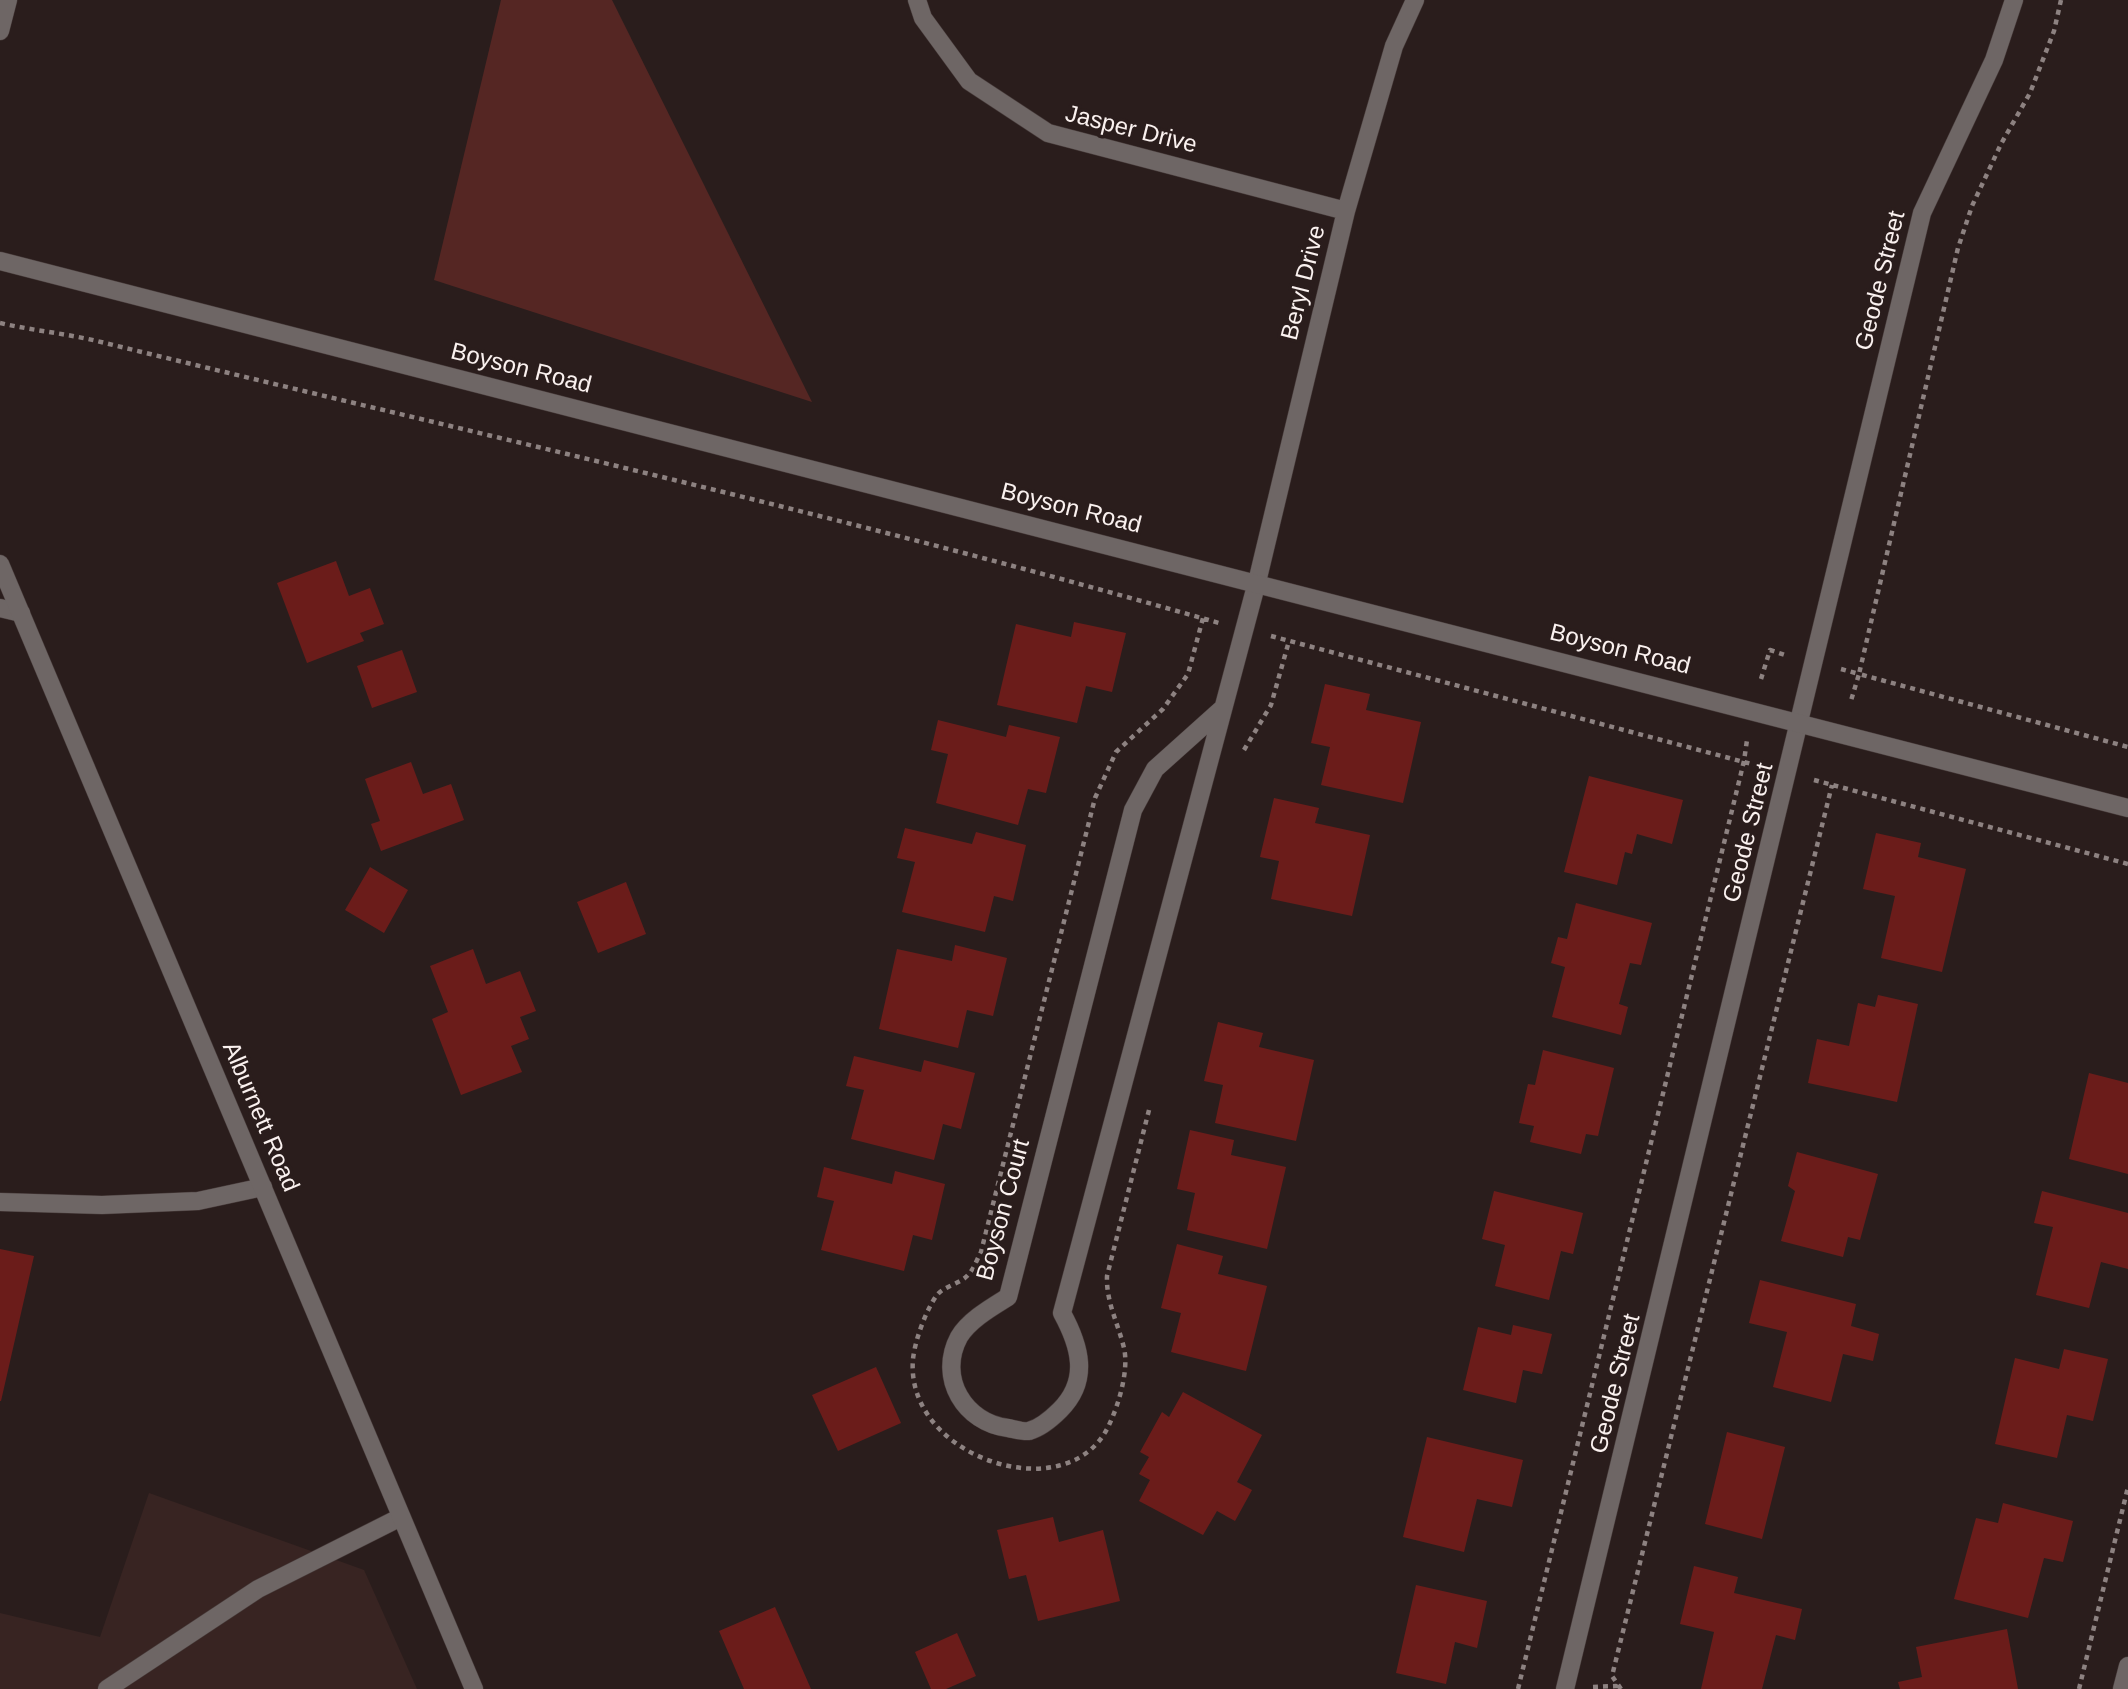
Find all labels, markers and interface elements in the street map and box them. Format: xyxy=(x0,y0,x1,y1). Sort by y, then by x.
street label: Jasper Drive xyxy=(1062,100,1200,160)
street label: Geode Street xyxy=(1850,208,1912,354)
street label: Beryl Drive xyxy=(1276,223,1332,343)
street label: Boyson Road xyxy=(448,338,594,400)
street label: Boyson Road xyxy=(998,478,1144,540)
street label: Boyson Road xyxy=(1547,619,1693,681)
street label: Geode Street xyxy=(1718,760,1780,906)
street label: Alburnett Road xyxy=(215,1038,305,1196)
street label: Boyson Court xyxy=(971,1136,1037,1284)
street label: Geode Street xyxy=(1585,1311,1647,1457)

